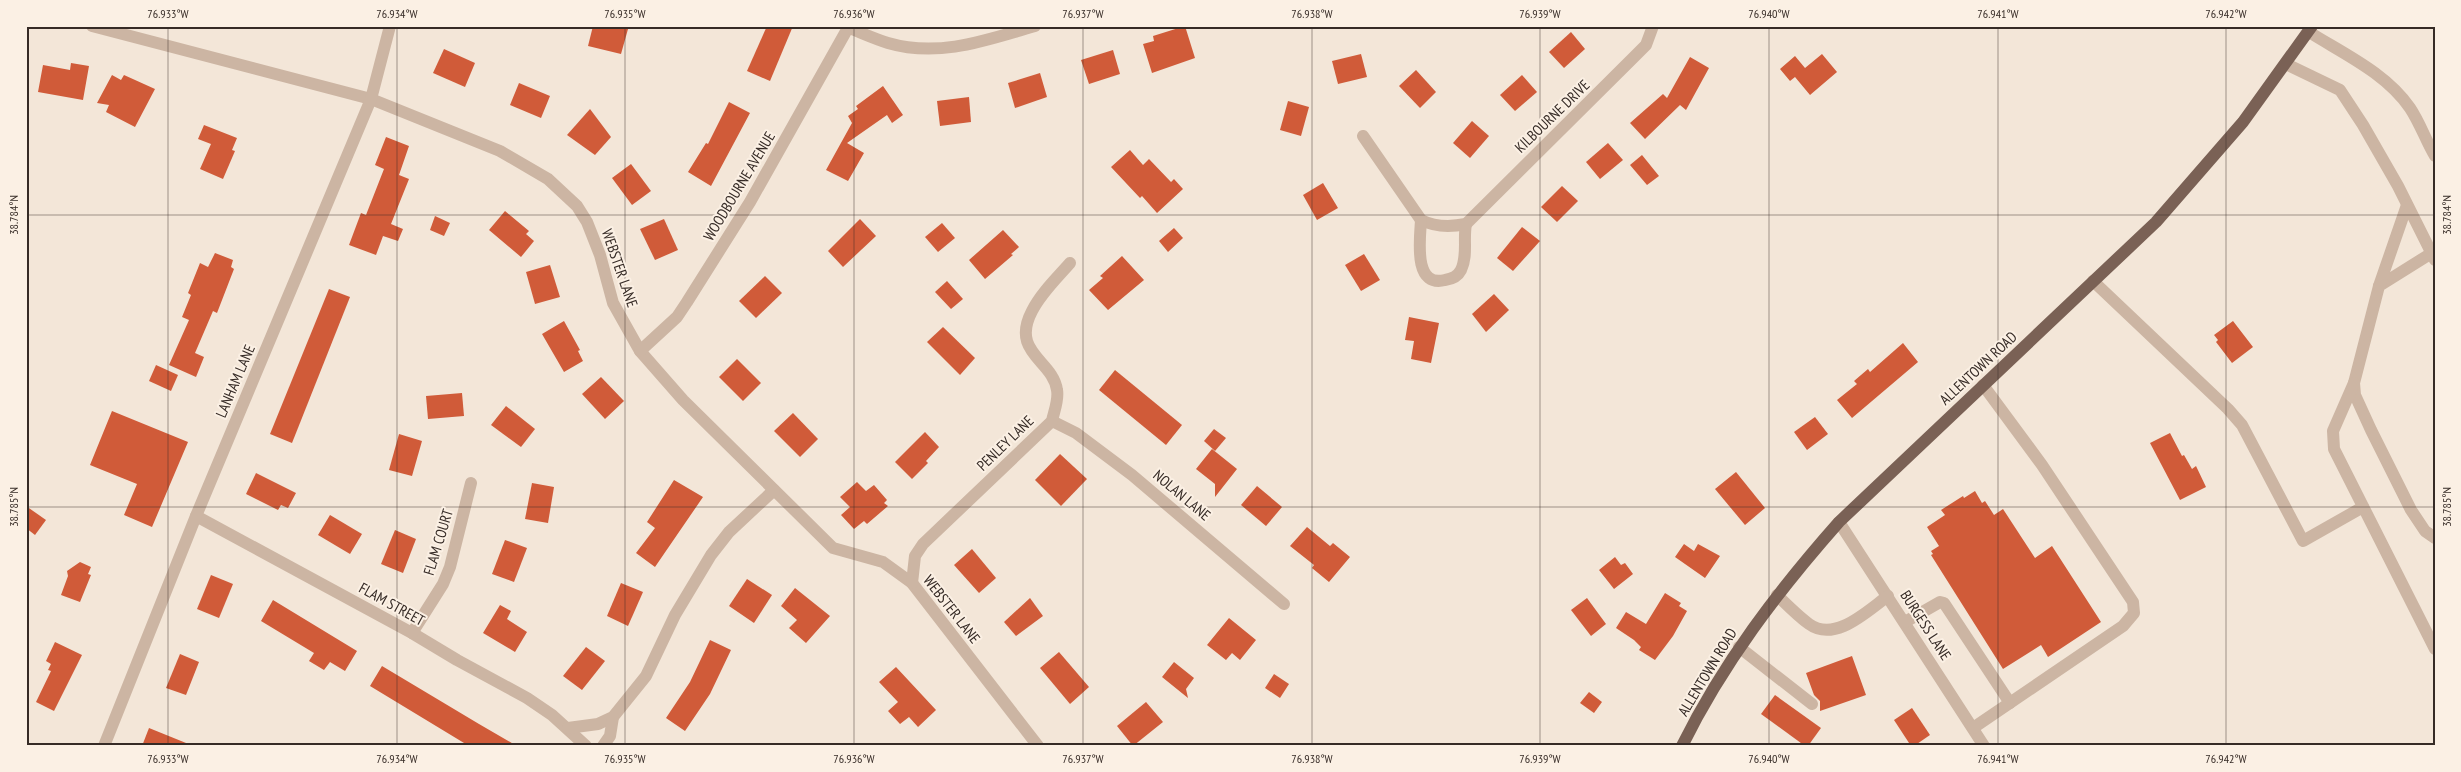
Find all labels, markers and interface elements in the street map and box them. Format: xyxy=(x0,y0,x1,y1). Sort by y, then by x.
text: 76.933°W xyxy=(147,6,189,21)
text: 76.934°W xyxy=(376,6,418,21)
text: 76.935°W xyxy=(604,6,646,21)
text: 76.936°W xyxy=(833,6,875,21)
text: 76.937°W xyxy=(1062,6,1104,21)
text: 76.938°W xyxy=(1291,6,1333,21)
text: 76.939°W xyxy=(1519,6,1561,21)
text: 76.940°W xyxy=(1748,6,1790,21)
text: 76.941°W xyxy=(1977,6,2019,21)
text: 76.942°W xyxy=(2205,6,2247,21)
street label: KILBOURNE DRIVE xyxy=(1510,75,1594,157)
street label: WOODBOURNE AVENUE xyxy=(699,128,779,244)
text: 38.784°N xyxy=(6,195,21,235)
text: 38.784°N xyxy=(2439,195,2454,235)
street label: WEBSTER LANE xyxy=(598,226,642,310)
street label: ALLENTOWN ROAD xyxy=(1935,327,2021,409)
street label: LANHAM LANE xyxy=(211,342,259,420)
street label: PENLEY LANE xyxy=(973,411,1037,475)
street label: NOLAN LANE xyxy=(1150,466,1214,524)
text: 38.785°N xyxy=(6,487,21,527)
text: 38.785°N xyxy=(2439,487,2454,527)
street label: FLAM COURT xyxy=(419,506,457,577)
street label: WEBSTER LANE xyxy=(919,571,985,647)
street label: FLAM STREET xyxy=(356,578,428,630)
street label: BURGESS LANE xyxy=(1896,587,1956,663)
street label: ALLENTOWN ROAD xyxy=(1673,624,1741,719)
text: 76.933°W xyxy=(147,751,189,766)
text: 76.934°W xyxy=(376,751,418,766)
text: 76.935°W xyxy=(604,751,646,766)
text: 76.936°W xyxy=(833,751,875,766)
text: 76.937°W xyxy=(1062,751,1104,766)
text: 76.938°W xyxy=(1291,751,1333,766)
text: 76.939°W xyxy=(1519,751,1561,766)
text: 76.940°W xyxy=(1748,751,1790,766)
text: 76.941°W xyxy=(1977,751,2019,766)
text: 76.942°W xyxy=(2205,751,2247,766)

